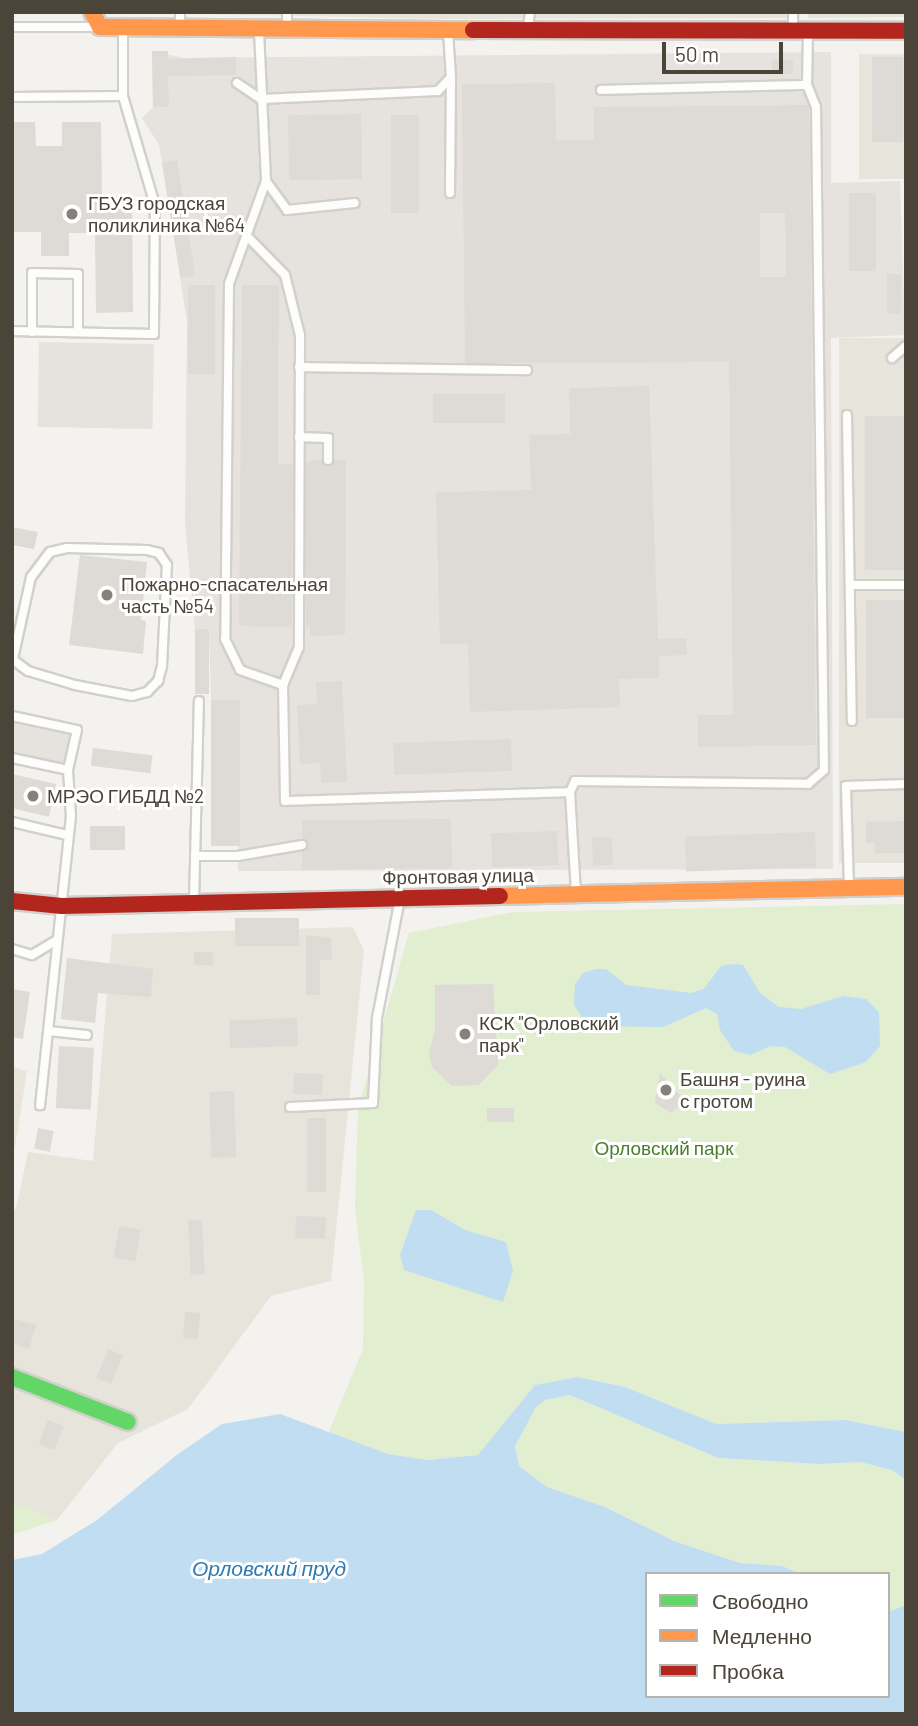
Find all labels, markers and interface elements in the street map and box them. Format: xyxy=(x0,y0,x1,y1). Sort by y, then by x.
scale bar xyxy=(666,28,787,72)
text: 50 m xyxy=(675,41,719,66)
place label: ГБУЗ городская поликлиника №64 xyxy=(88,192,245,236)
marker: ГБУЗ городская поликлиника №64 xyxy=(62,204,82,224)
place label: Пожарно-спасательная часть №54 xyxy=(121,573,328,617)
marker: Пожарно-спасательная часть №54 xyxy=(99,587,115,603)
place label: МРЭО ГИБДД №2 xyxy=(47,785,204,807)
marker: МРЭО ГИБДД №2 xyxy=(25,788,41,804)
street label: Фронтовая улица xyxy=(382,863,534,889)
place label: КСК "Орловский парк" xyxy=(479,1012,619,1056)
marker: КСК "Орловский парк" xyxy=(457,1026,473,1042)
place label: Башня - руина с гротом xyxy=(680,1068,806,1112)
marker: Башня - руина с гротом xyxy=(658,1082,674,1098)
park label: Орловский парк xyxy=(594,1137,734,1159)
water label: Орловский пруд xyxy=(192,1555,346,1581)
legend xyxy=(645,1572,890,1698)
text: Свободно xyxy=(712,1588,809,1613)
text: Медленно xyxy=(712,1623,812,1648)
text: Пробка xyxy=(712,1658,784,1683)

